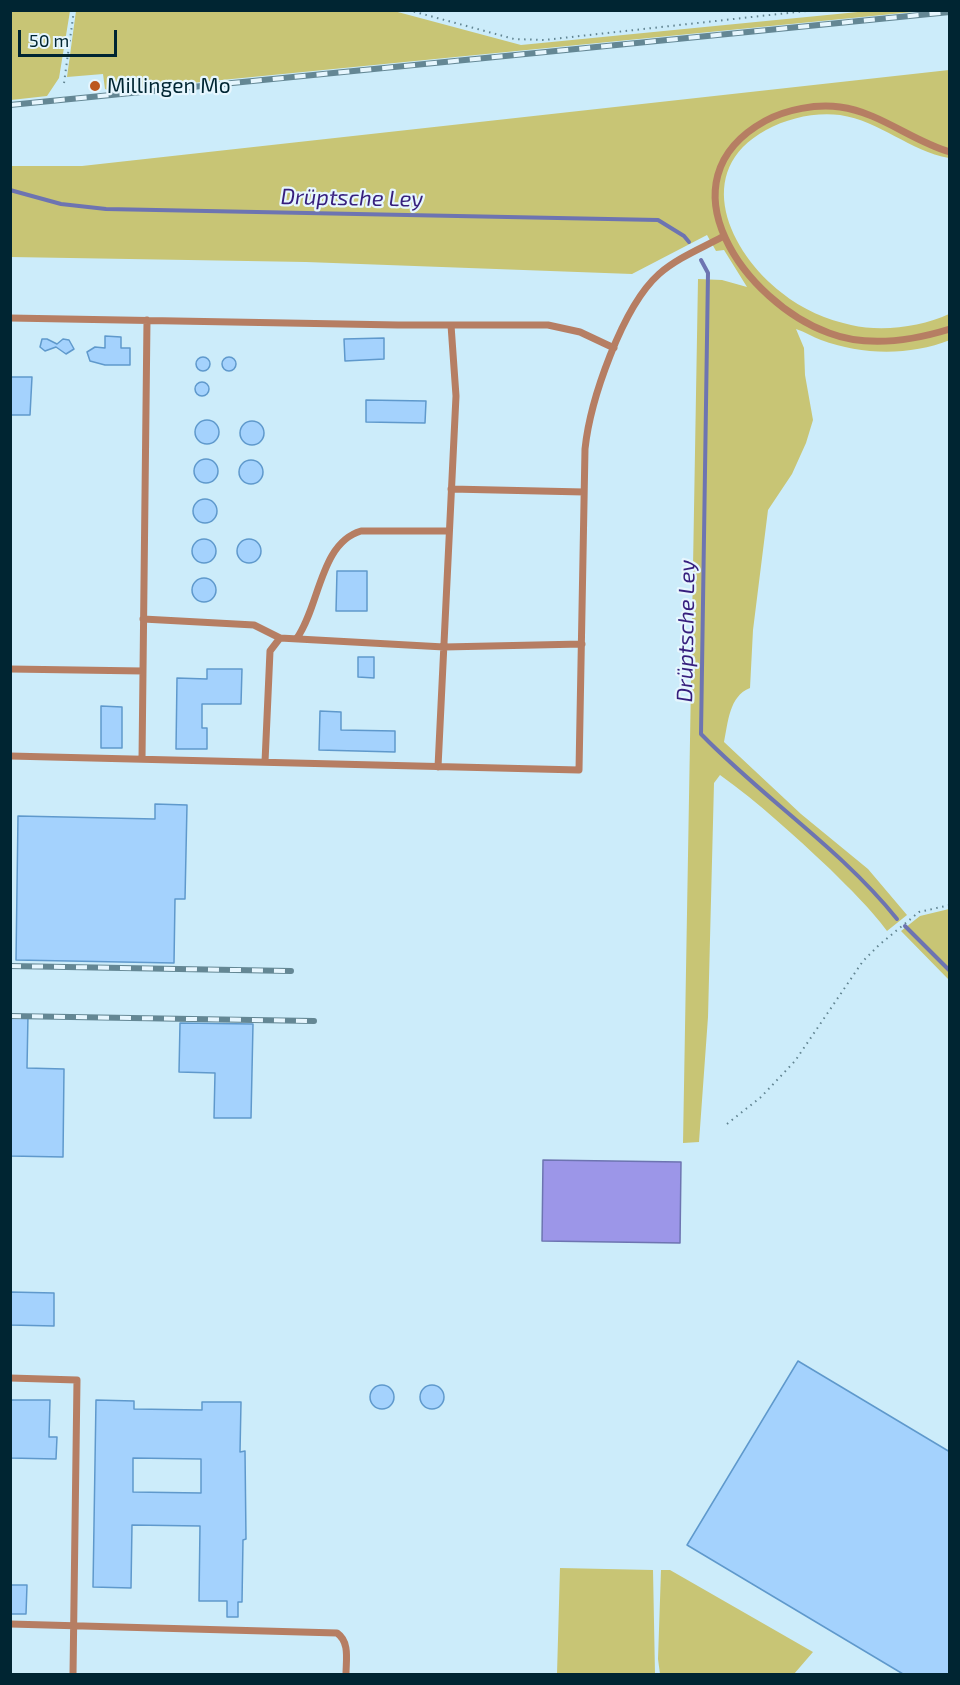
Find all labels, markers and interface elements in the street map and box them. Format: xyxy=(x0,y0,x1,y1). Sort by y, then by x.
scale bar xyxy=(21,18,120,56)
text: 50 m xyxy=(29,29,69,51)
place label: Millingen Mo xyxy=(107,73,231,99)
marker: Millingen Mo xyxy=(88,79,102,93)
water label: Drüptsche Ley xyxy=(280,184,424,212)
water label: Drüptsche Ley xyxy=(672,559,700,703)

